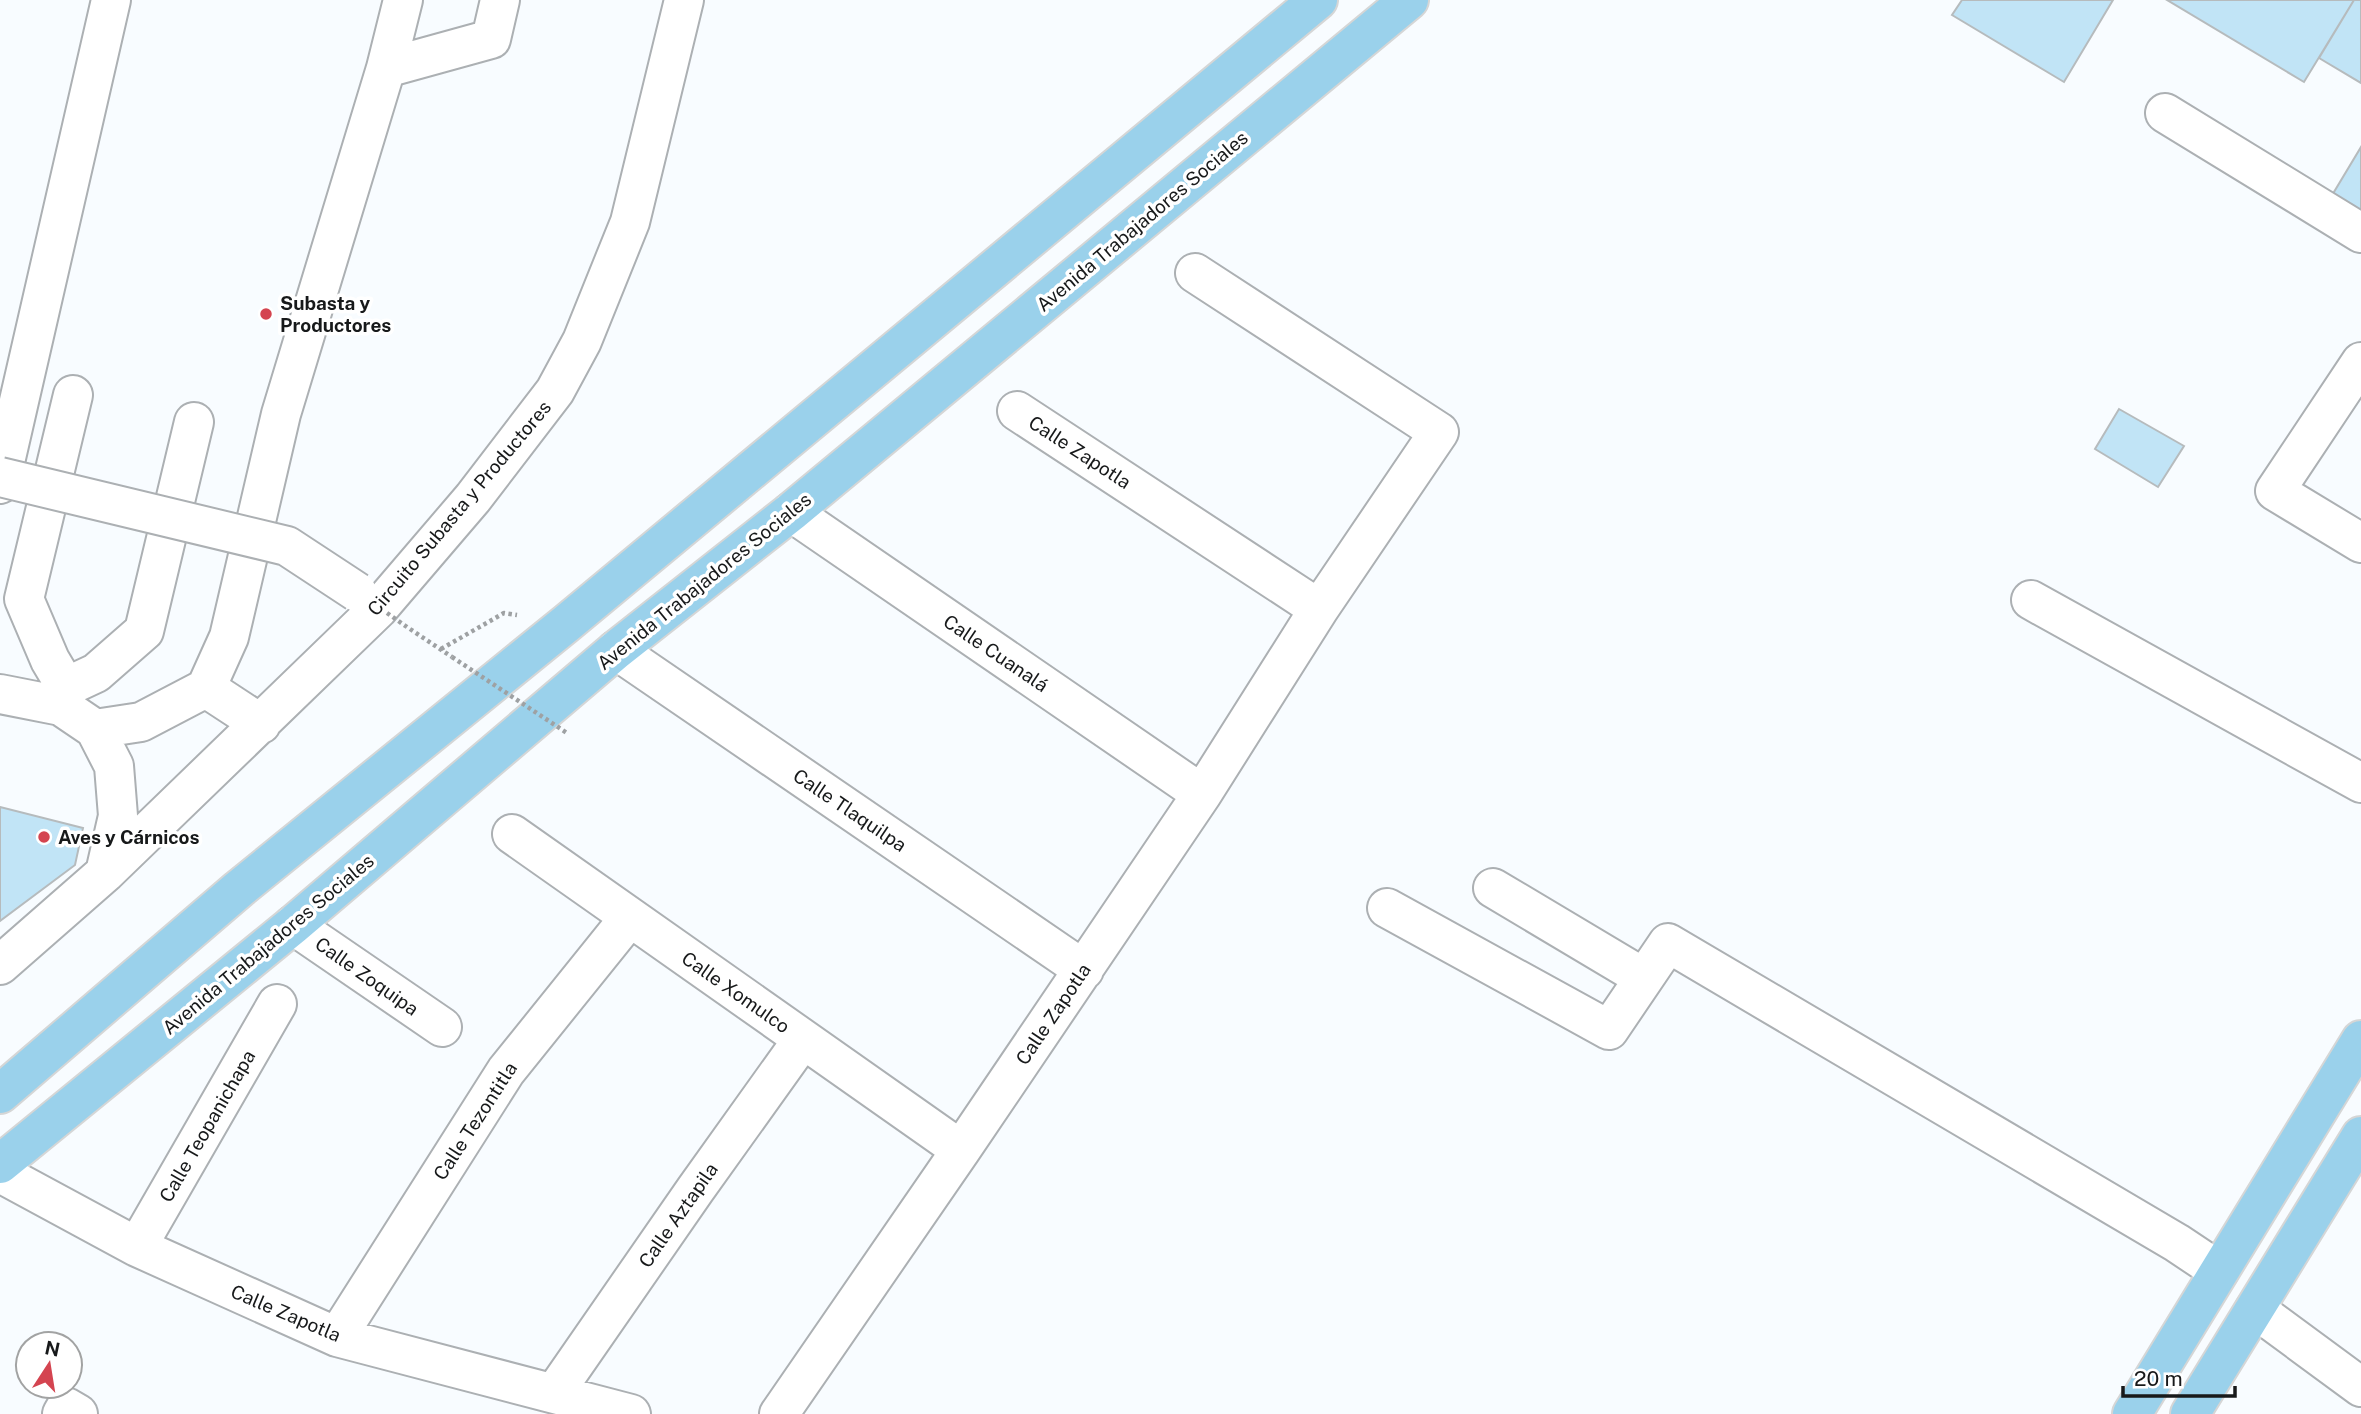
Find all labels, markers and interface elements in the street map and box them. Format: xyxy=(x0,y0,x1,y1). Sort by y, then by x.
street label: Avenida Trabajadores Sociales xyxy=(1032,126,1252,316)
place label: Subasta y Productores xyxy=(280,292,391,336)
marker: Subasta y Productores xyxy=(258,306,274,322)
street label: Circuito Subasta y Productores xyxy=(363,396,555,620)
street label: Calle Zapotla xyxy=(1025,411,1135,493)
street label: Avenida Trabajadores Sociales xyxy=(593,488,815,674)
street label: Calle Cuanalá xyxy=(939,610,1053,696)
street label: Calle Tlaquilpa xyxy=(789,764,911,856)
place label: Aves y Cárnicos xyxy=(58,826,200,848)
marker: Aves y Cárnicos xyxy=(36,829,52,845)
street label: Avenida Trabajadores Sociales xyxy=(158,849,378,1039)
street label: Calle Zoquipa xyxy=(311,932,423,1020)
street label: Calle Xomulco xyxy=(678,947,794,1037)
street label: Calle Zapotla xyxy=(1011,959,1095,1069)
street label: Calle Teopanichapa xyxy=(155,1046,259,1206)
street label: Calle Tezontitla xyxy=(429,1058,521,1184)
street label: Calle Aztapila xyxy=(634,1159,722,1271)
street label: Calle Zapotla xyxy=(228,1280,344,1346)
north arrow xyxy=(14,1330,84,1400)
text: N xyxy=(43,1336,62,1361)
scale bar xyxy=(2123,1354,2235,1398)
text: 20 m xyxy=(2134,1366,2183,1391)

